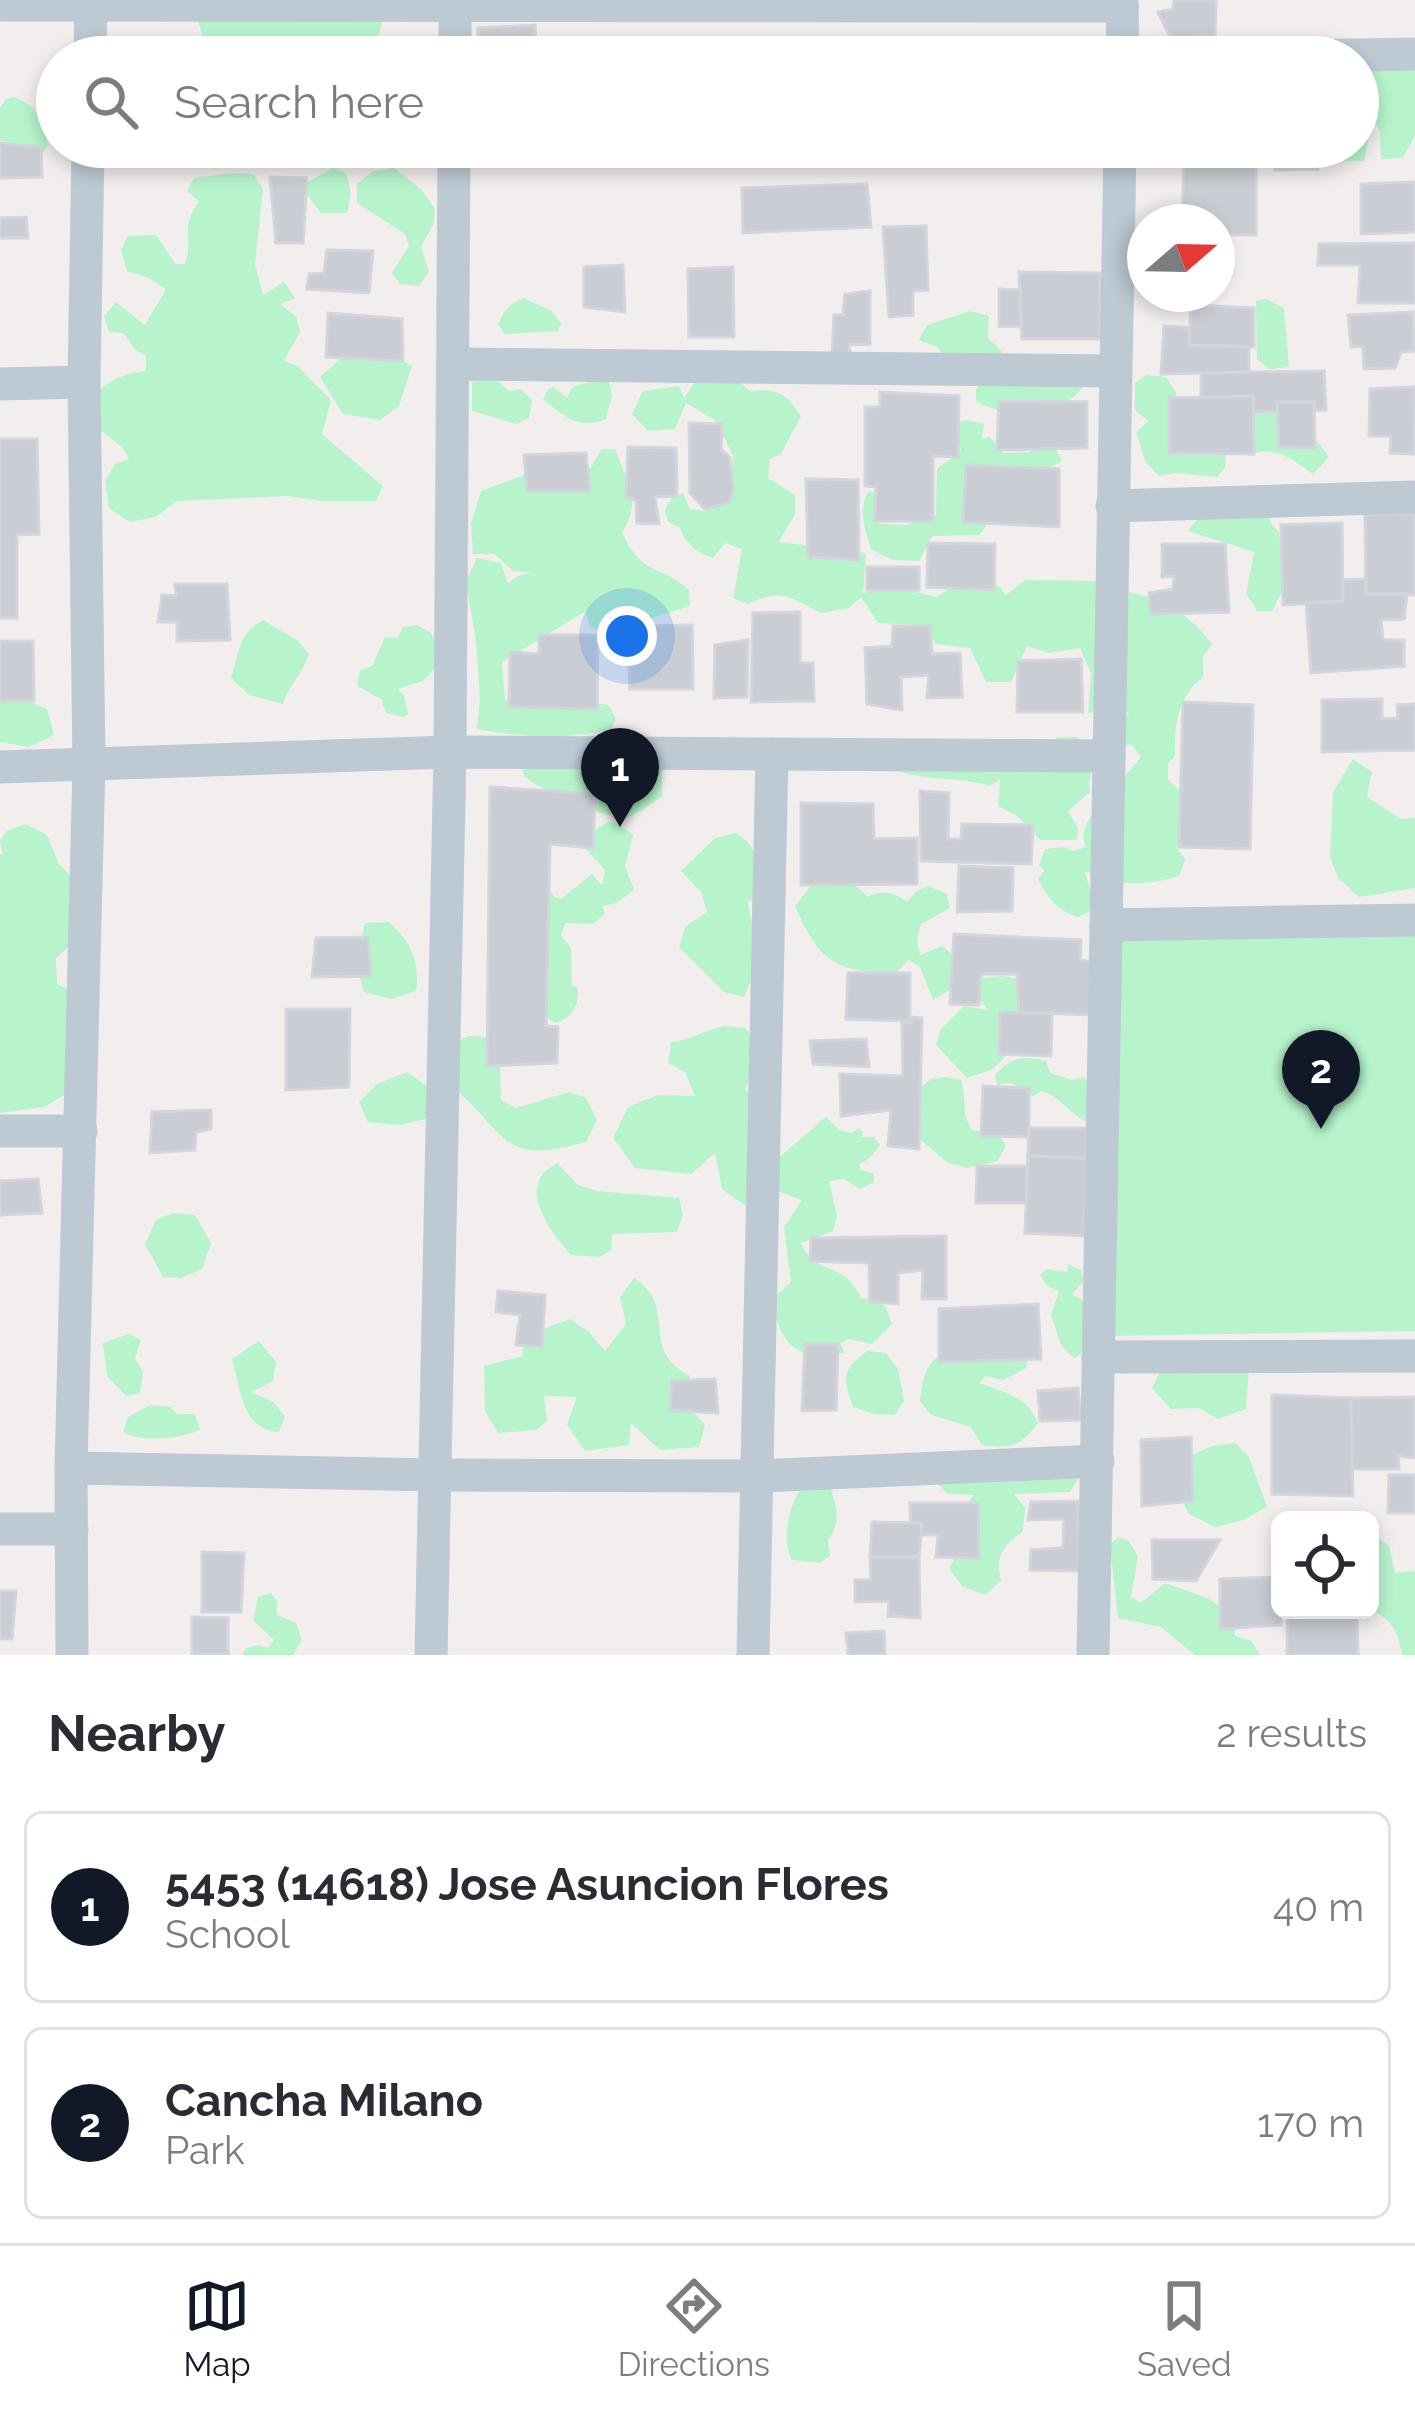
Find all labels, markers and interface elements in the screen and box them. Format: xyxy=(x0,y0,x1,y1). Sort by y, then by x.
search box xyxy=(36,36,1379,168)
icon: search xyxy=(78,69,144,135)
text: Search here xyxy=(174,76,424,129)
north arrow xyxy=(1127,204,1235,312)
your location xyxy=(597,606,657,666)
pin: 1 xyxy=(581,728,659,827)
pin: 2 xyxy=(1282,1030,1360,1129)
map controls xyxy=(1271,1511,1379,1619)
button: locate xyxy=(1271,1511,1379,1619)
text: Nearby xyxy=(48,1703,225,1763)
text: 2 results xyxy=(1216,1710,1367,1756)
text: 5453 (14618) Jose Asuncion Flores xyxy=(165,1858,889,1911)
text: 1 xyxy=(80,1884,100,1930)
text: 40 m xyxy=(1273,1884,1364,1930)
text: School xyxy=(165,1911,290,1957)
text: Cancha Milano xyxy=(165,2074,483,2127)
text: 2 xyxy=(79,2100,101,2146)
text: 170 m xyxy=(1257,2100,1364,2146)
text: Park xyxy=(165,2127,245,2173)
tab: Map xyxy=(184,2273,251,2384)
tab: Directions xyxy=(618,2273,770,2384)
tab: Saved xyxy=(1137,2273,1231,2384)

